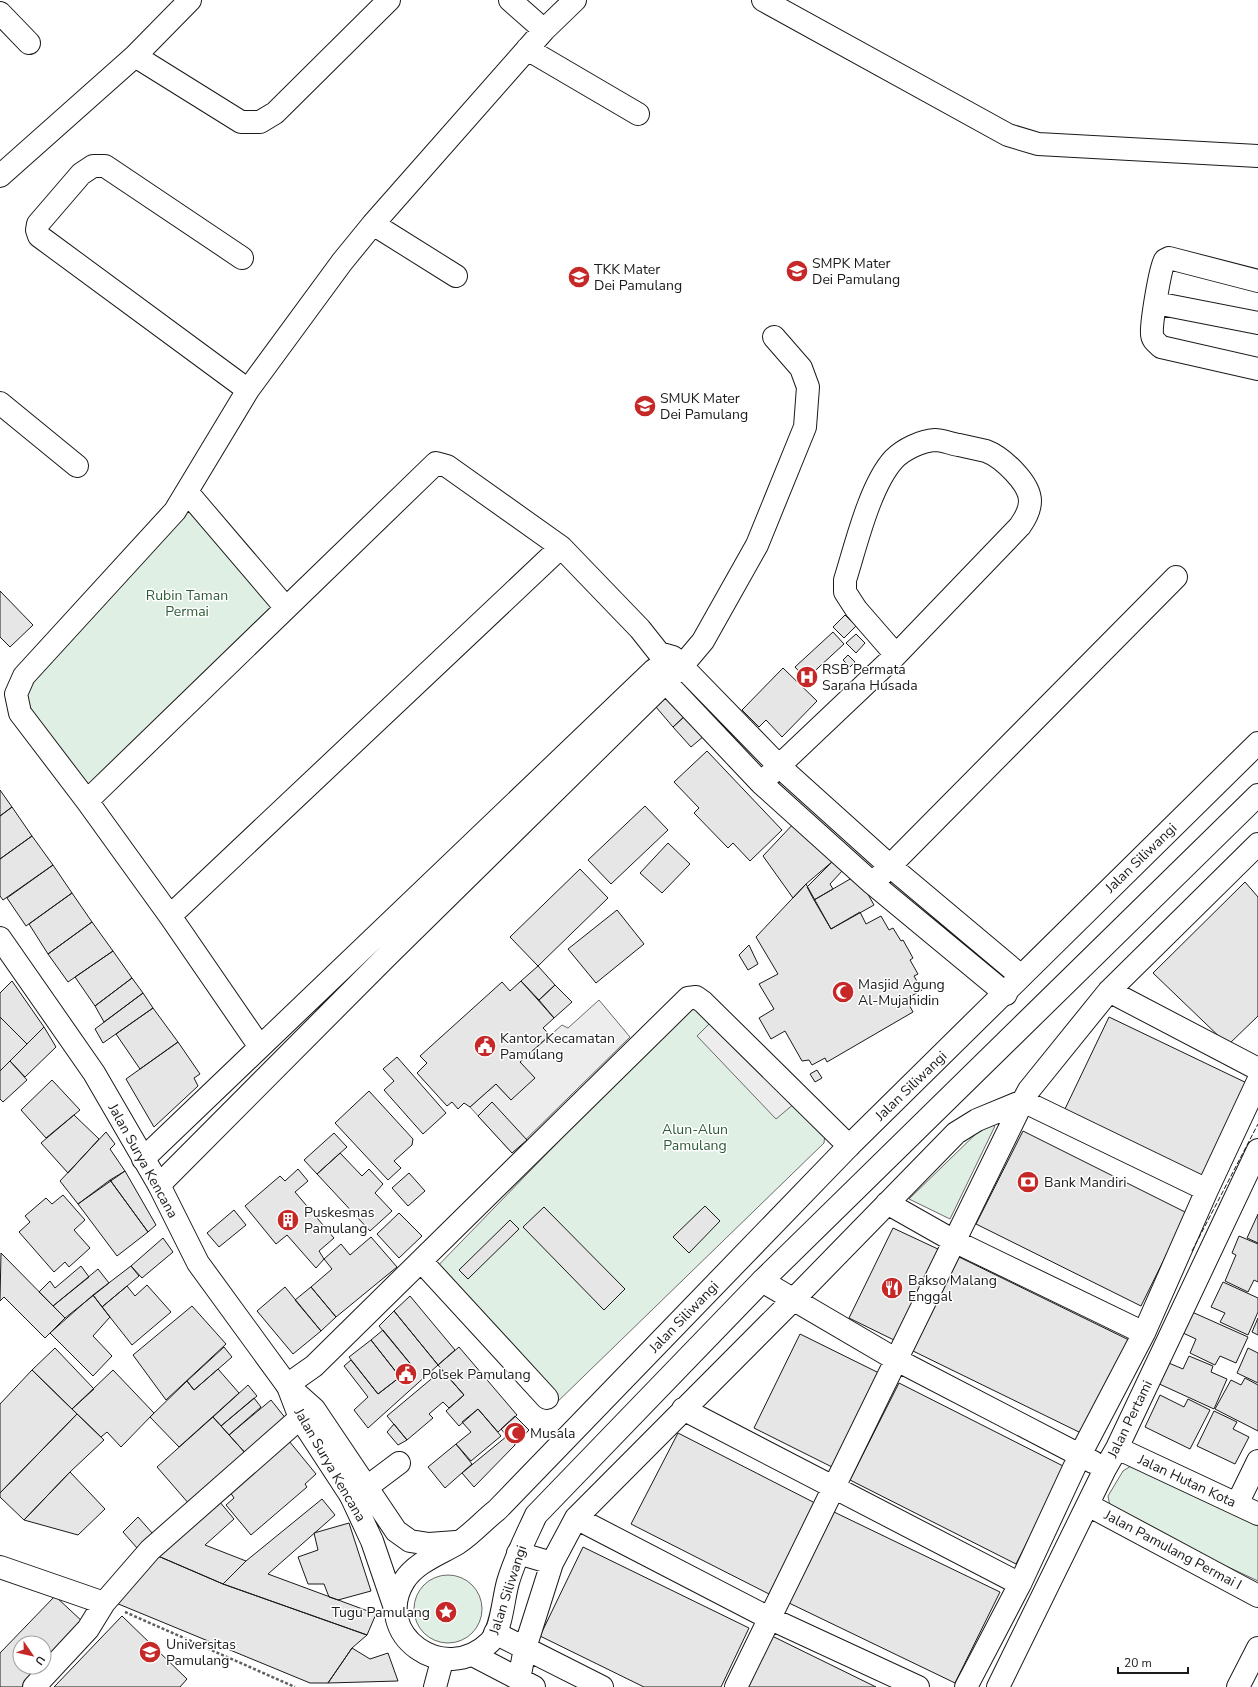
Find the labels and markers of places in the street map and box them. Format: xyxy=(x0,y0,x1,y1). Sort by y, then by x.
place label: SMPK Mater Dei Pamulang xyxy=(812,254,900,289)
school or university icon: SMPK Mater Dei Pamulang xyxy=(784,258,810,284)
place label: TKK Mater Dei Pamulang xyxy=(594,260,682,295)
school or university icon: TKK Mater Dei Pamulang xyxy=(566,264,592,290)
place label: SMUK Mater Dei Pamulang xyxy=(660,389,748,424)
school or university icon: SMUK Mater Dei Pamulang xyxy=(632,393,658,419)
place label: RSB Permata Sarana Husada xyxy=(822,660,918,695)
hospital icon: RSB Permata Sarana Husada xyxy=(794,664,820,690)
place label: Masjid Agung Al-Mujahidin xyxy=(858,975,945,1010)
mosque icon: Masjid Agung Al-Mujahidin xyxy=(830,979,856,1005)
place label: Kantor Kecamatan Pamulang xyxy=(500,1029,615,1064)
public building icon: Kantor Kecamatan Pamulang xyxy=(472,1033,498,1059)
bank icon: Bank Mandiri xyxy=(1015,1169,1041,1195)
place label: Bank Mandiri xyxy=(1044,1173,1126,1192)
place label: Puskesmas Pamulang xyxy=(304,1203,375,1238)
building icon: Puskesmas Pamulang xyxy=(275,1207,301,1233)
place label: Bakso Malang Enggal xyxy=(908,1271,997,1306)
restaurant icon: Bakso Malang Enggal xyxy=(879,1275,905,1301)
public building icon: Polsek Pamulang xyxy=(393,1361,419,1387)
place label: Polsek Pamulang xyxy=(422,1365,531,1384)
mosque icon: Musala xyxy=(502,1420,528,1446)
place label: Musala xyxy=(530,1424,576,1443)
place icon: Tugu Pamulang xyxy=(433,1599,459,1625)
place label: Tugu Pamulang xyxy=(332,1603,430,1622)
place label: Universitas Pamulang xyxy=(166,1635,236,1670)
school or university icon: Universitas Pamulang xyxy=(137,1639,163,1665)

